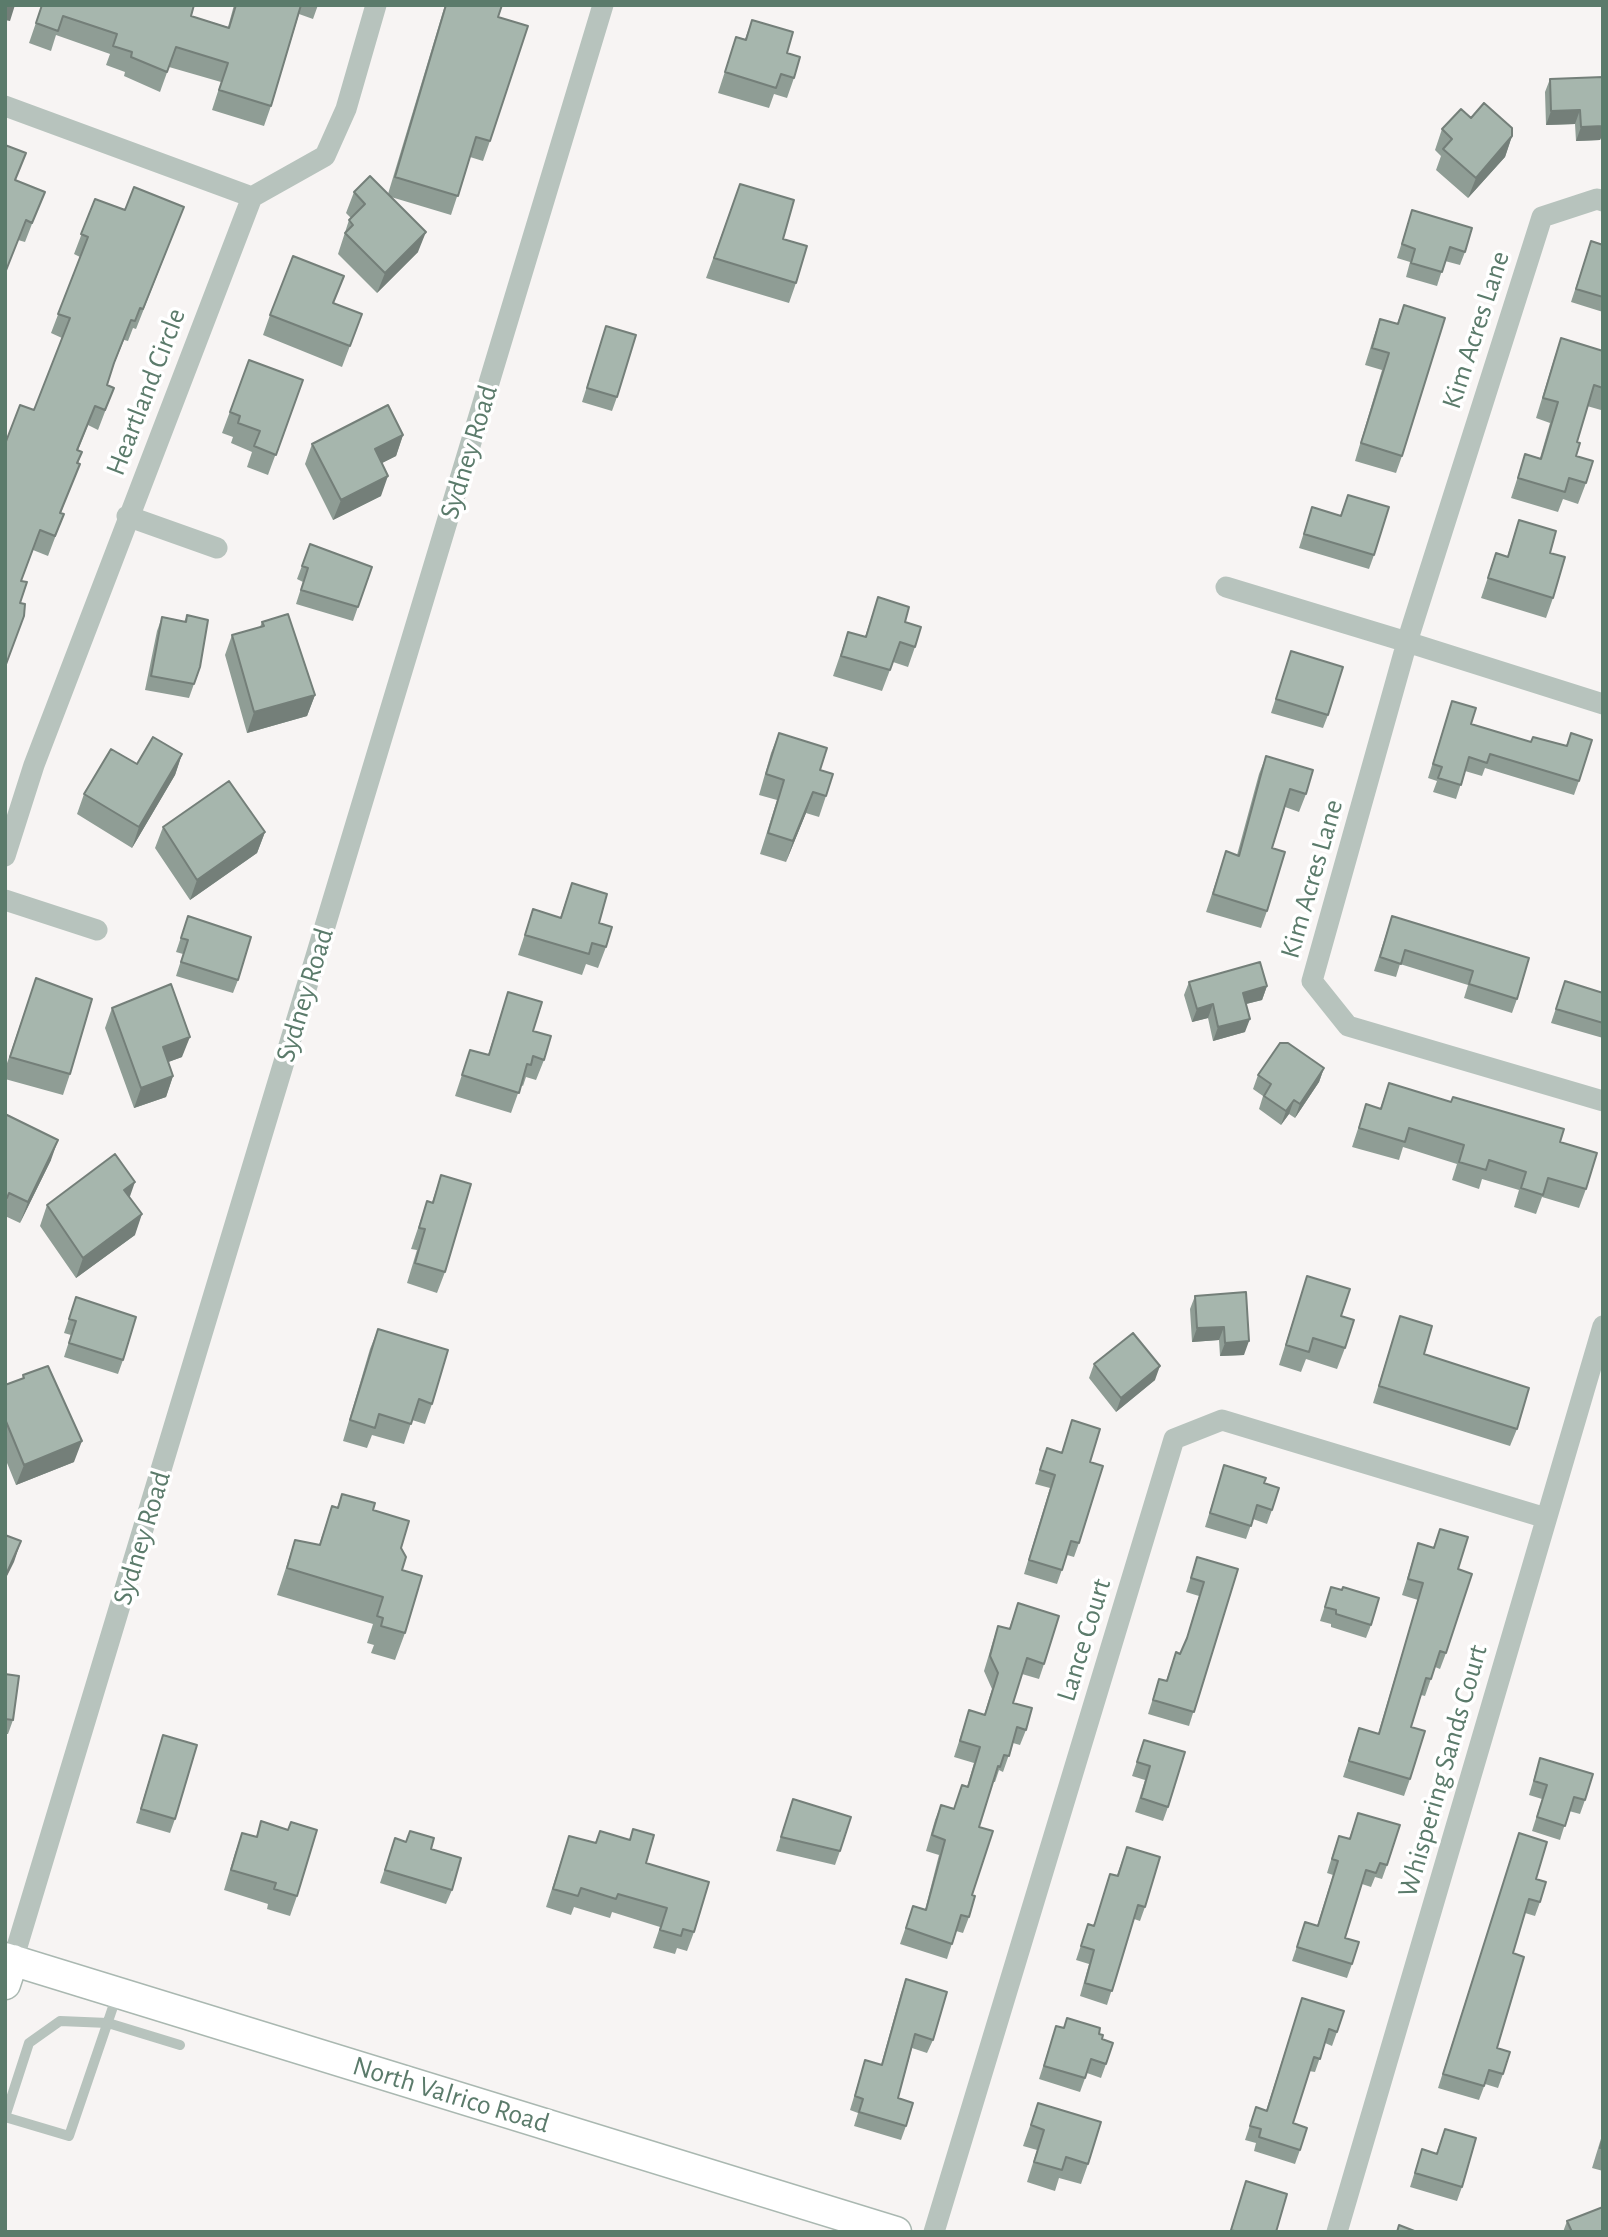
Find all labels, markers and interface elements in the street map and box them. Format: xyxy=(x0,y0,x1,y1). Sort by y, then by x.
street label: Kim Acres Lane xyxy=(1435,247,1517,413)
street label: Heartland Circle xyxy=(99,304,193,480)
street label: Sydney Road xyxy=(433,381,505,523)
street label: Kim Acres Lane xyxy=(1273,796,1351,962)
street label: Sydney Road xyxy=(269,924,341,1066)
street label: Sydney Road xyxy=(106,1467,178,1609)
street label: Lance Court xyxy=(1049,1574,1119,1706)
street label: Whispering Sands Court xyxy=(1391,1641,1495,1901)
street label: North Valrico Road xyxy=(349,2049,553,2141)

